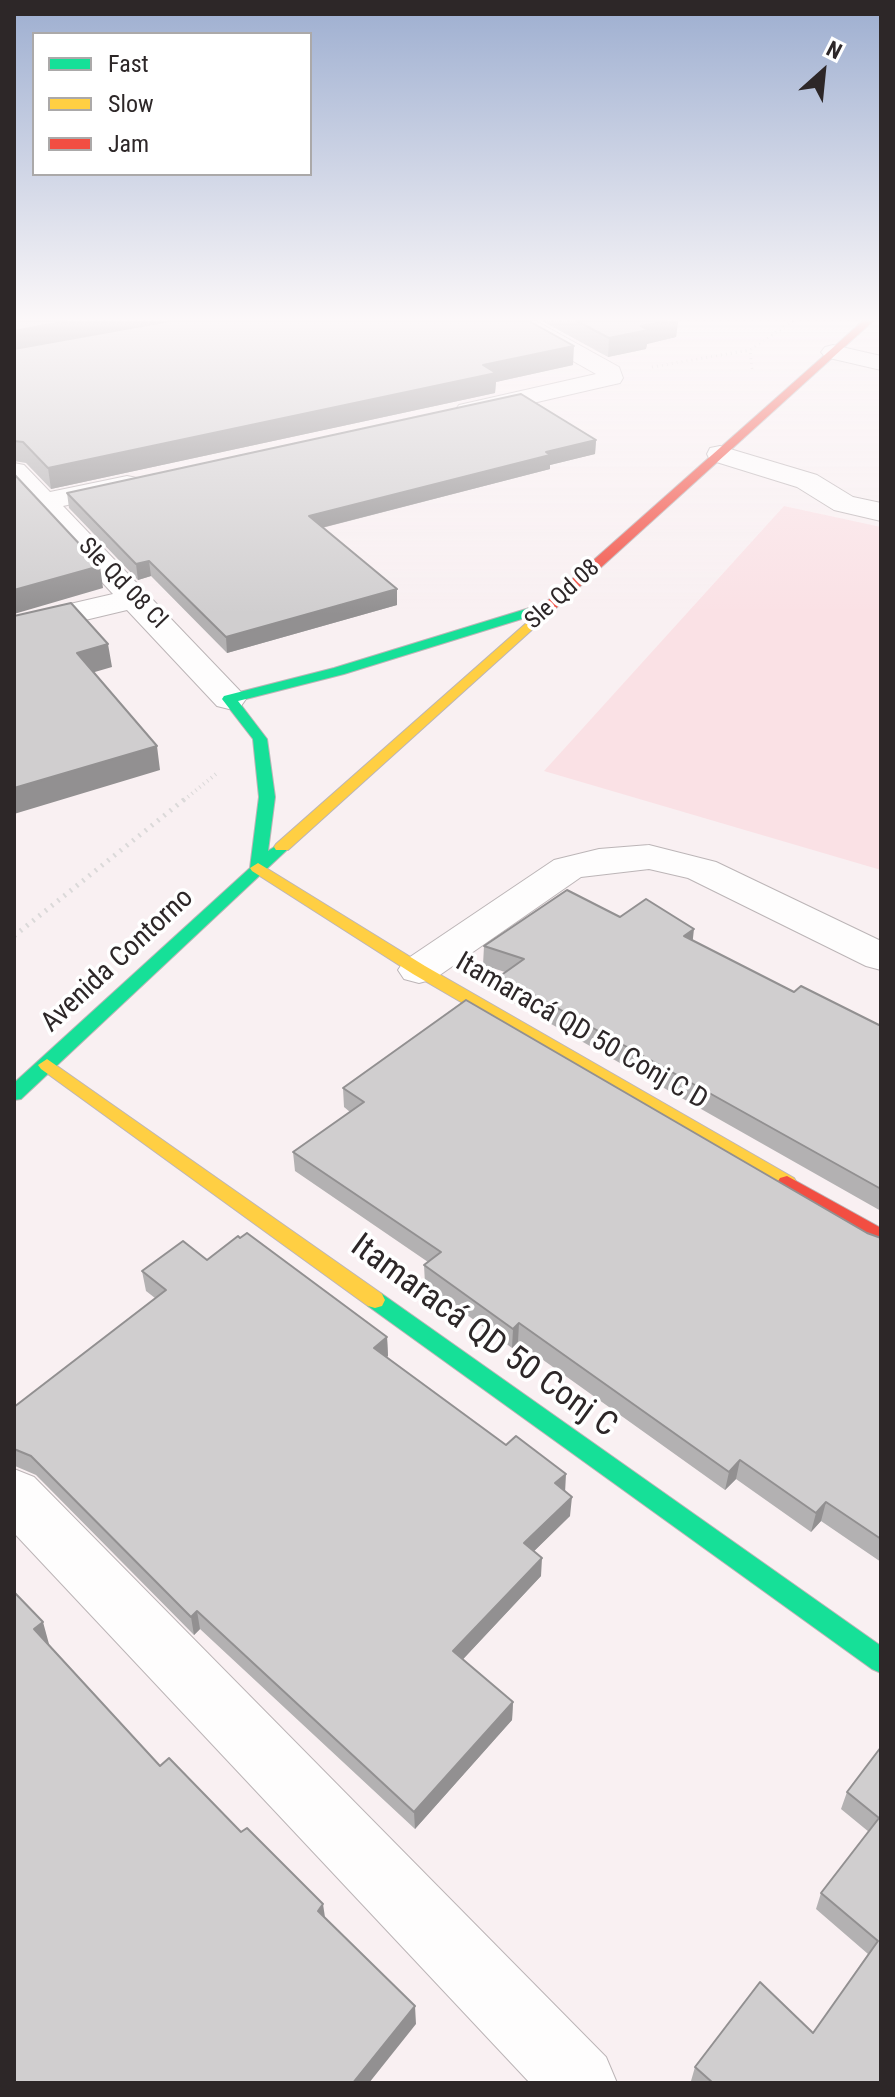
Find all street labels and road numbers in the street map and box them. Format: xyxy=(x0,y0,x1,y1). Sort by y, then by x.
street label: Sle Qd 08 Cl xyxy=(72,533,172,635)
street label: Sle Qd 08 xyxy=(520,554,606,636)
street label: Avenida Contorno xyxy=(35,882,201,1040)
street label: Itamaracá QD 50 Conj C D xyxy=(449,946,713,1118)
street label: Itamaracá QD 50 Conj C xyxy=(342,1227,624,1447)

